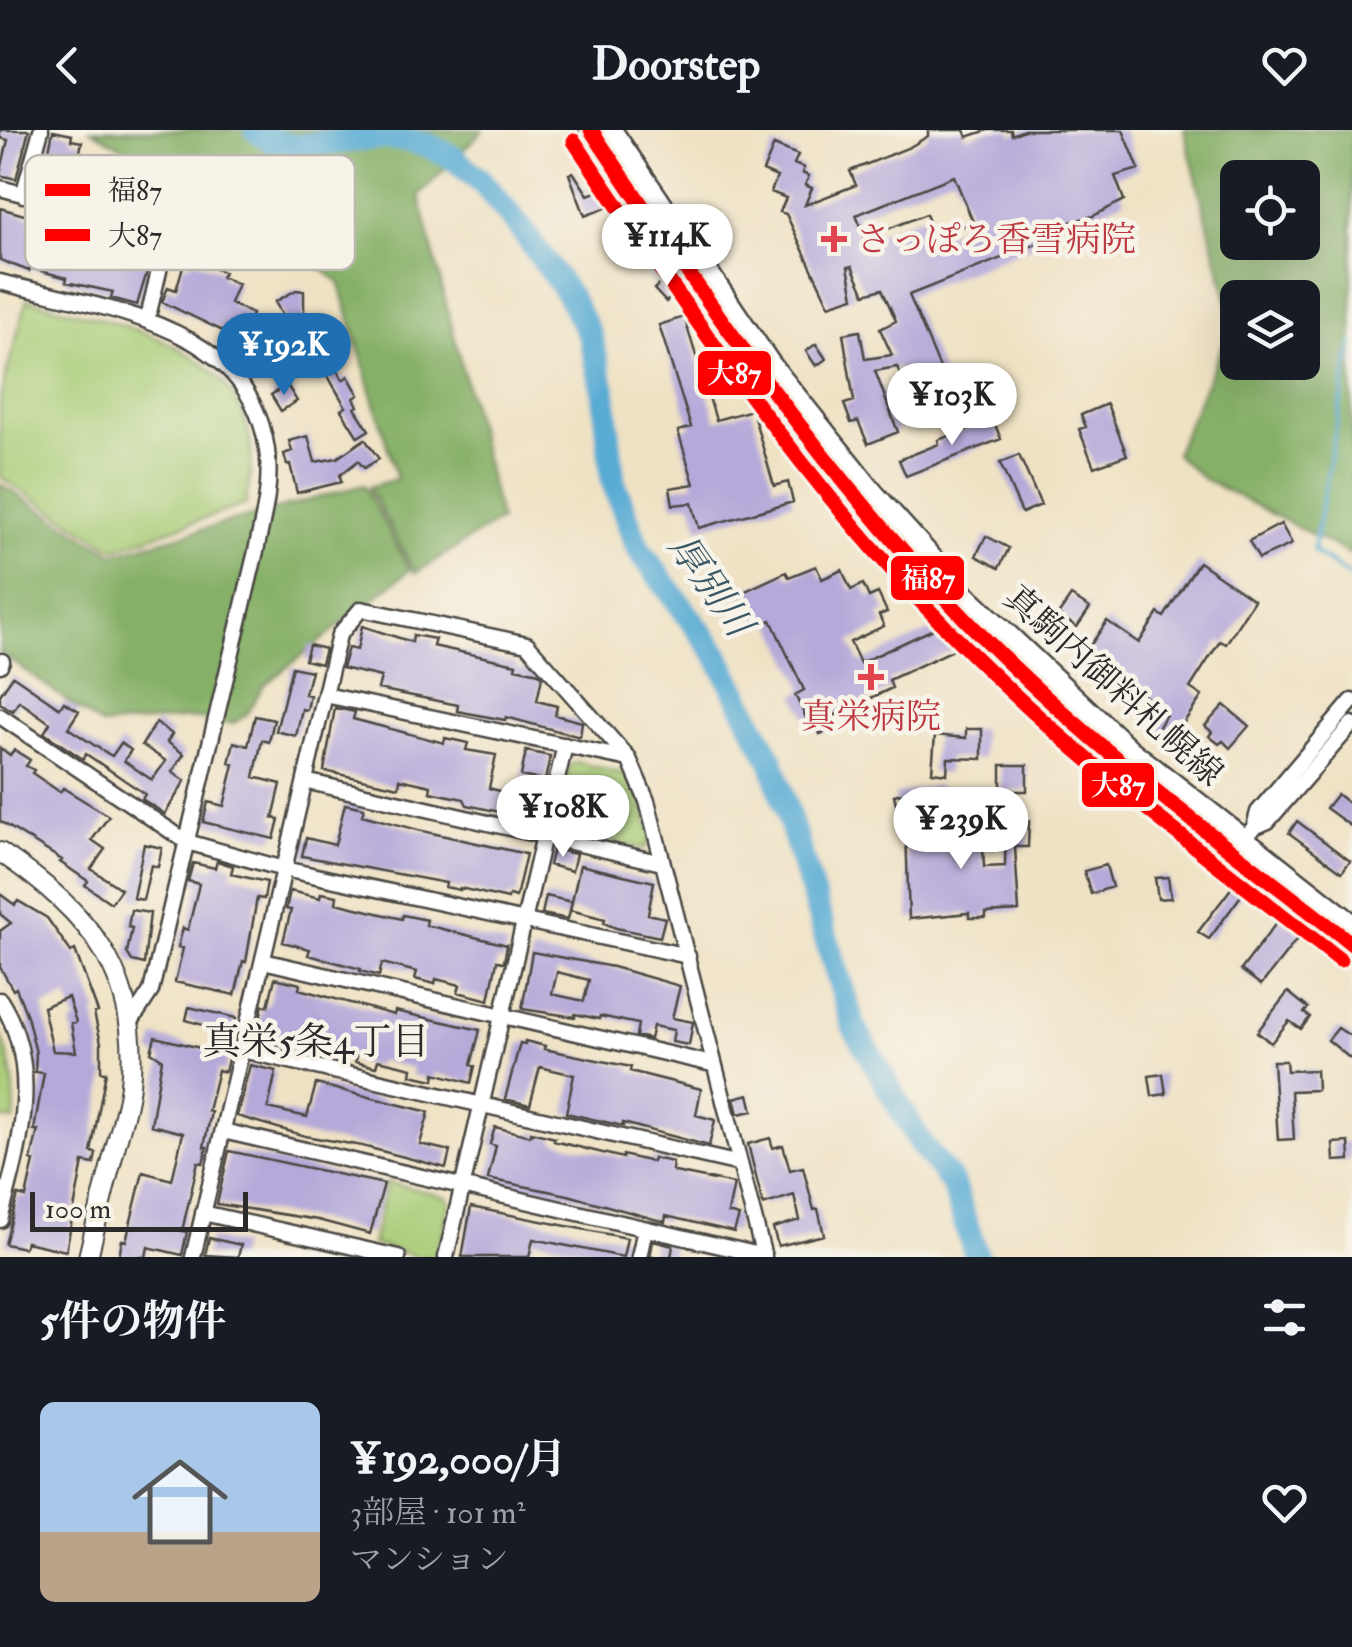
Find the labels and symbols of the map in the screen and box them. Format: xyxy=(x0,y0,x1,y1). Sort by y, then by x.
legend xyxy=(25,155,355,270)
text: 福87 xyxy=(108,174,162,209)
pin: ¥114K xyxy=(597,204,737,289)
place label: さっぽろ香雪病院 xyxy=(856,218,1136,262)
text: 大87 xyxy=(108,219,162,254)
marker: さっぽろ香雪病院 xyxy=(821,226,847,252)
pin: ¥192K xyxy=(214,313,354,398)
line badge: 大87 xyxy=(696,349,773,397)
text: 大87 xyxy=(707,357,761,392)
pin: ¥103K xyxy=(882,363,1022,448)
water label: 厚別川 xyxy=(658,525,765,649)
line badge: 福87 xyxy=(889,554,966,602)
text: 福87 xyxy=(901,562,955,597)
street label: 真駒内御料札幌線 xyxy=(995,576,1232,796)
marker: 真栄病院 xyxy=(858,664,884,690)
place label: 真栄病院 xyxy=(801,695,941,739)
line badge: 大87 xyxy=(1080,761,1156,809)
text: 大87 xyxy=(1091,769,1145,804)
pin: ¥108K xyxy=(493,775,633,860)
pin: ¥239K xyxy=(891,787,1031,872)
district label: 真栄5条4丁目 xyxy=(202,1018,430,1066)
scale bar xyxy=(30,1187,248,1232)

